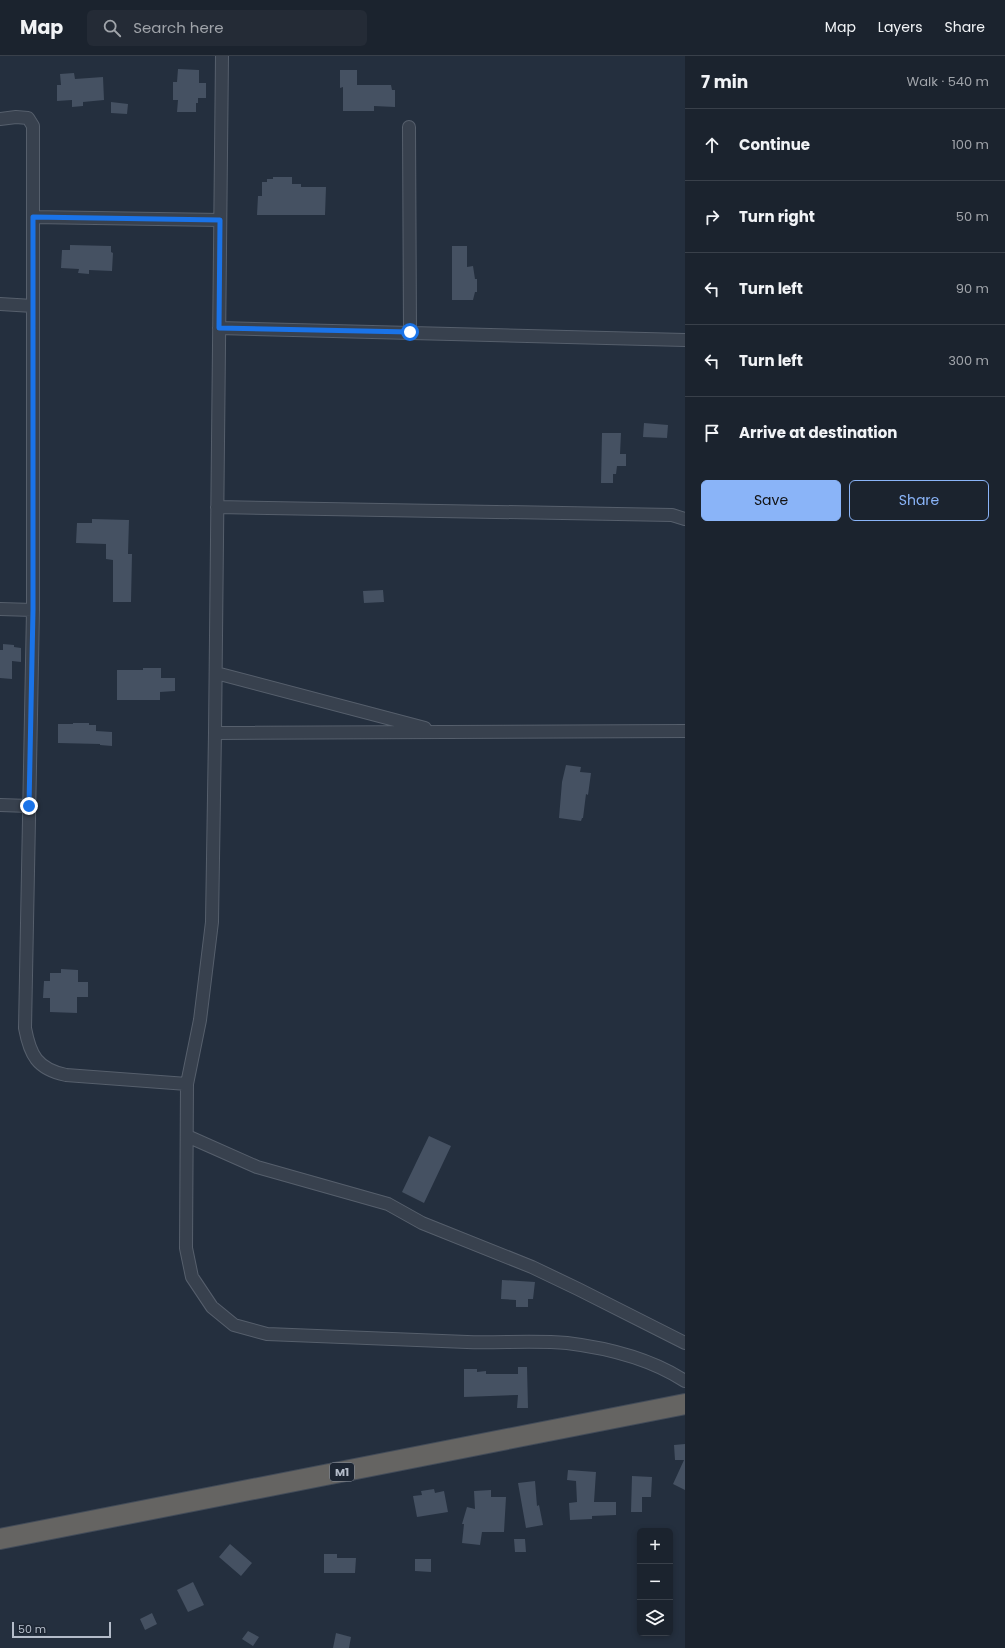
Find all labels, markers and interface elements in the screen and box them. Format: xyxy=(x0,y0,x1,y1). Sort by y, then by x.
search box xyxy=(87,10,367,46)
text: Map xyxy=(20,14,63,41)
icon: search xyxy=(101,17,123,39)
text: Search here xyxy=(133,17,224,38)
text: Map xyxy=(825,17,856,37)
text: Layers xyxy=(878,17,922,37)
text: Share xyxy=(944,17,985,37)
text: 7 min xyxy=(701,70,748,94)
text: Walk · 540 m xyxy=(907,72,989,91)
icon: ahead xyxy=(701,134,723,156)
text: Continue xyxy=(739,134,810,155)
text: 100 m xyxy=(952,135,989,154)
icon: right xyxy=(701,206,723,228)
text: Turn right xyxy=(739,206,815,227)
text: 50 m xyxy=(956,207,989,226)
icon: left xyxy=(701,278,723,300)
text: Turn left xyxy=(739,278,803,299)
text: 90 m xyxy=(956,279,989,298)
route start xyxy=(401,323,419,341)
icon: left xyxy=(701,350,723,372)
text: Turn left xyxy=(739,350,803,371)
text: 300 m xyxy=(948,351,989,370)
icon: arrive xyxy=(701,422,723,444)
text: Arrive at destination xyxy=(739,422,897,443)
button: Save xyxy=(701,480,841,521)
button: Share xyxy=(849,480,989,521)
route end xyxy=(20,797,38,815)
road number: M1 xyxy=(330,1463,354,1481)
map controls xyxy=(637,1528,673,1636)
button: + xyxy=(637,1528,673,1564)
button: − xyxy=(637,1564,673,1600)
button: layers xyxy=(637,1600,673,1636)
scale bar xyxy=(12,1620,111,1639)
text: 50 m xyxy=(18,1621,46,1637)

